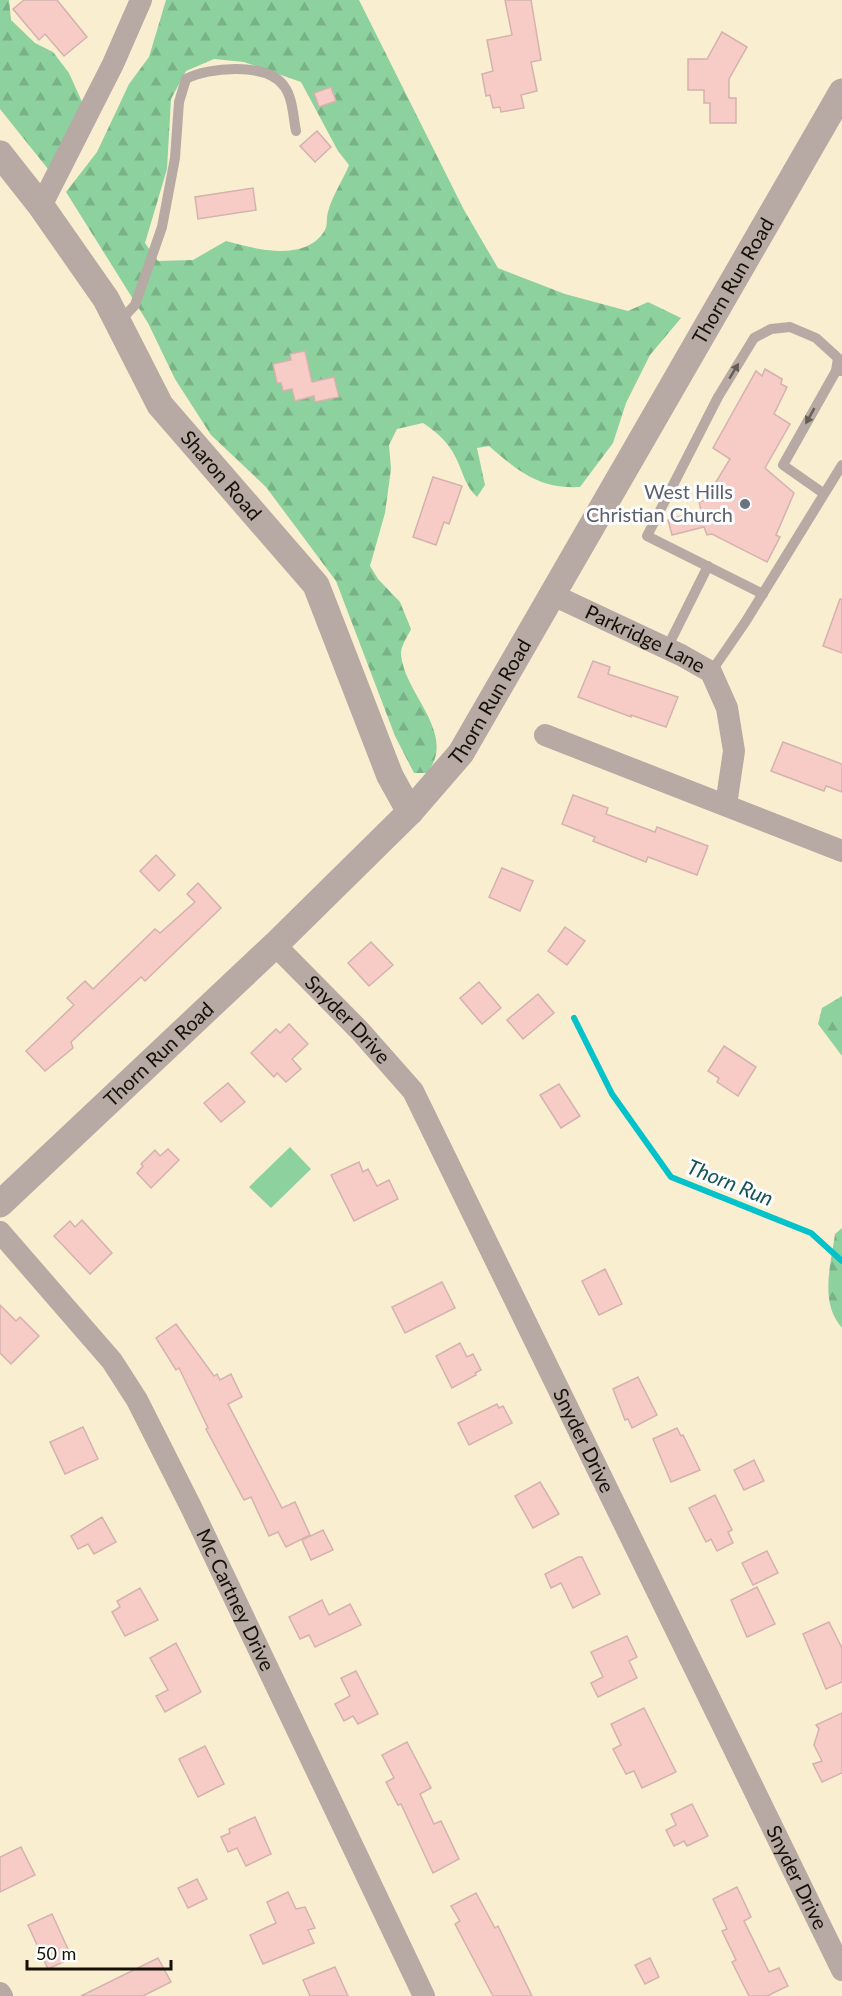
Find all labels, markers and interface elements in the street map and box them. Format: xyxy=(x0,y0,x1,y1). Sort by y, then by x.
street label: Thorn Run Road xyxy=(686,213,778,348)
one-way arrow xyxy=(729,363,740,379)
one-way arrow xyxy=(805,408,815,425)
street label: Sharon Road xyxy=(177,425,267,525)
place label: West Hills Christian Church xyxy=(586,479,733,526)
marker: West Hills Christian Church xyxy=(738,497,752,511)
street label: Parkridge Lane xyxy=(582,599,710,677)
street label: Thorn Run Road xyxy=(443,634,535,769)
street label: Snyder Drive xyxy=(301,970,396,1068)
street label: Thorn Run Road xyxy=(98,996,218,1111)
water label: Thorn Run xyxy=(684,1153,777,1210)
street label: Snyder Drive xyxy=(549,1384,620,1496)
street label: Mc Cartney Drive xyxy=(192,1524,280,1675)
street label: Snyder Drive xyxy=(762,1821,833,1933)
scale bar xyxy=(27,1933,171,1971)
text: 50 m xyxy=(36,1942,76,1964)

